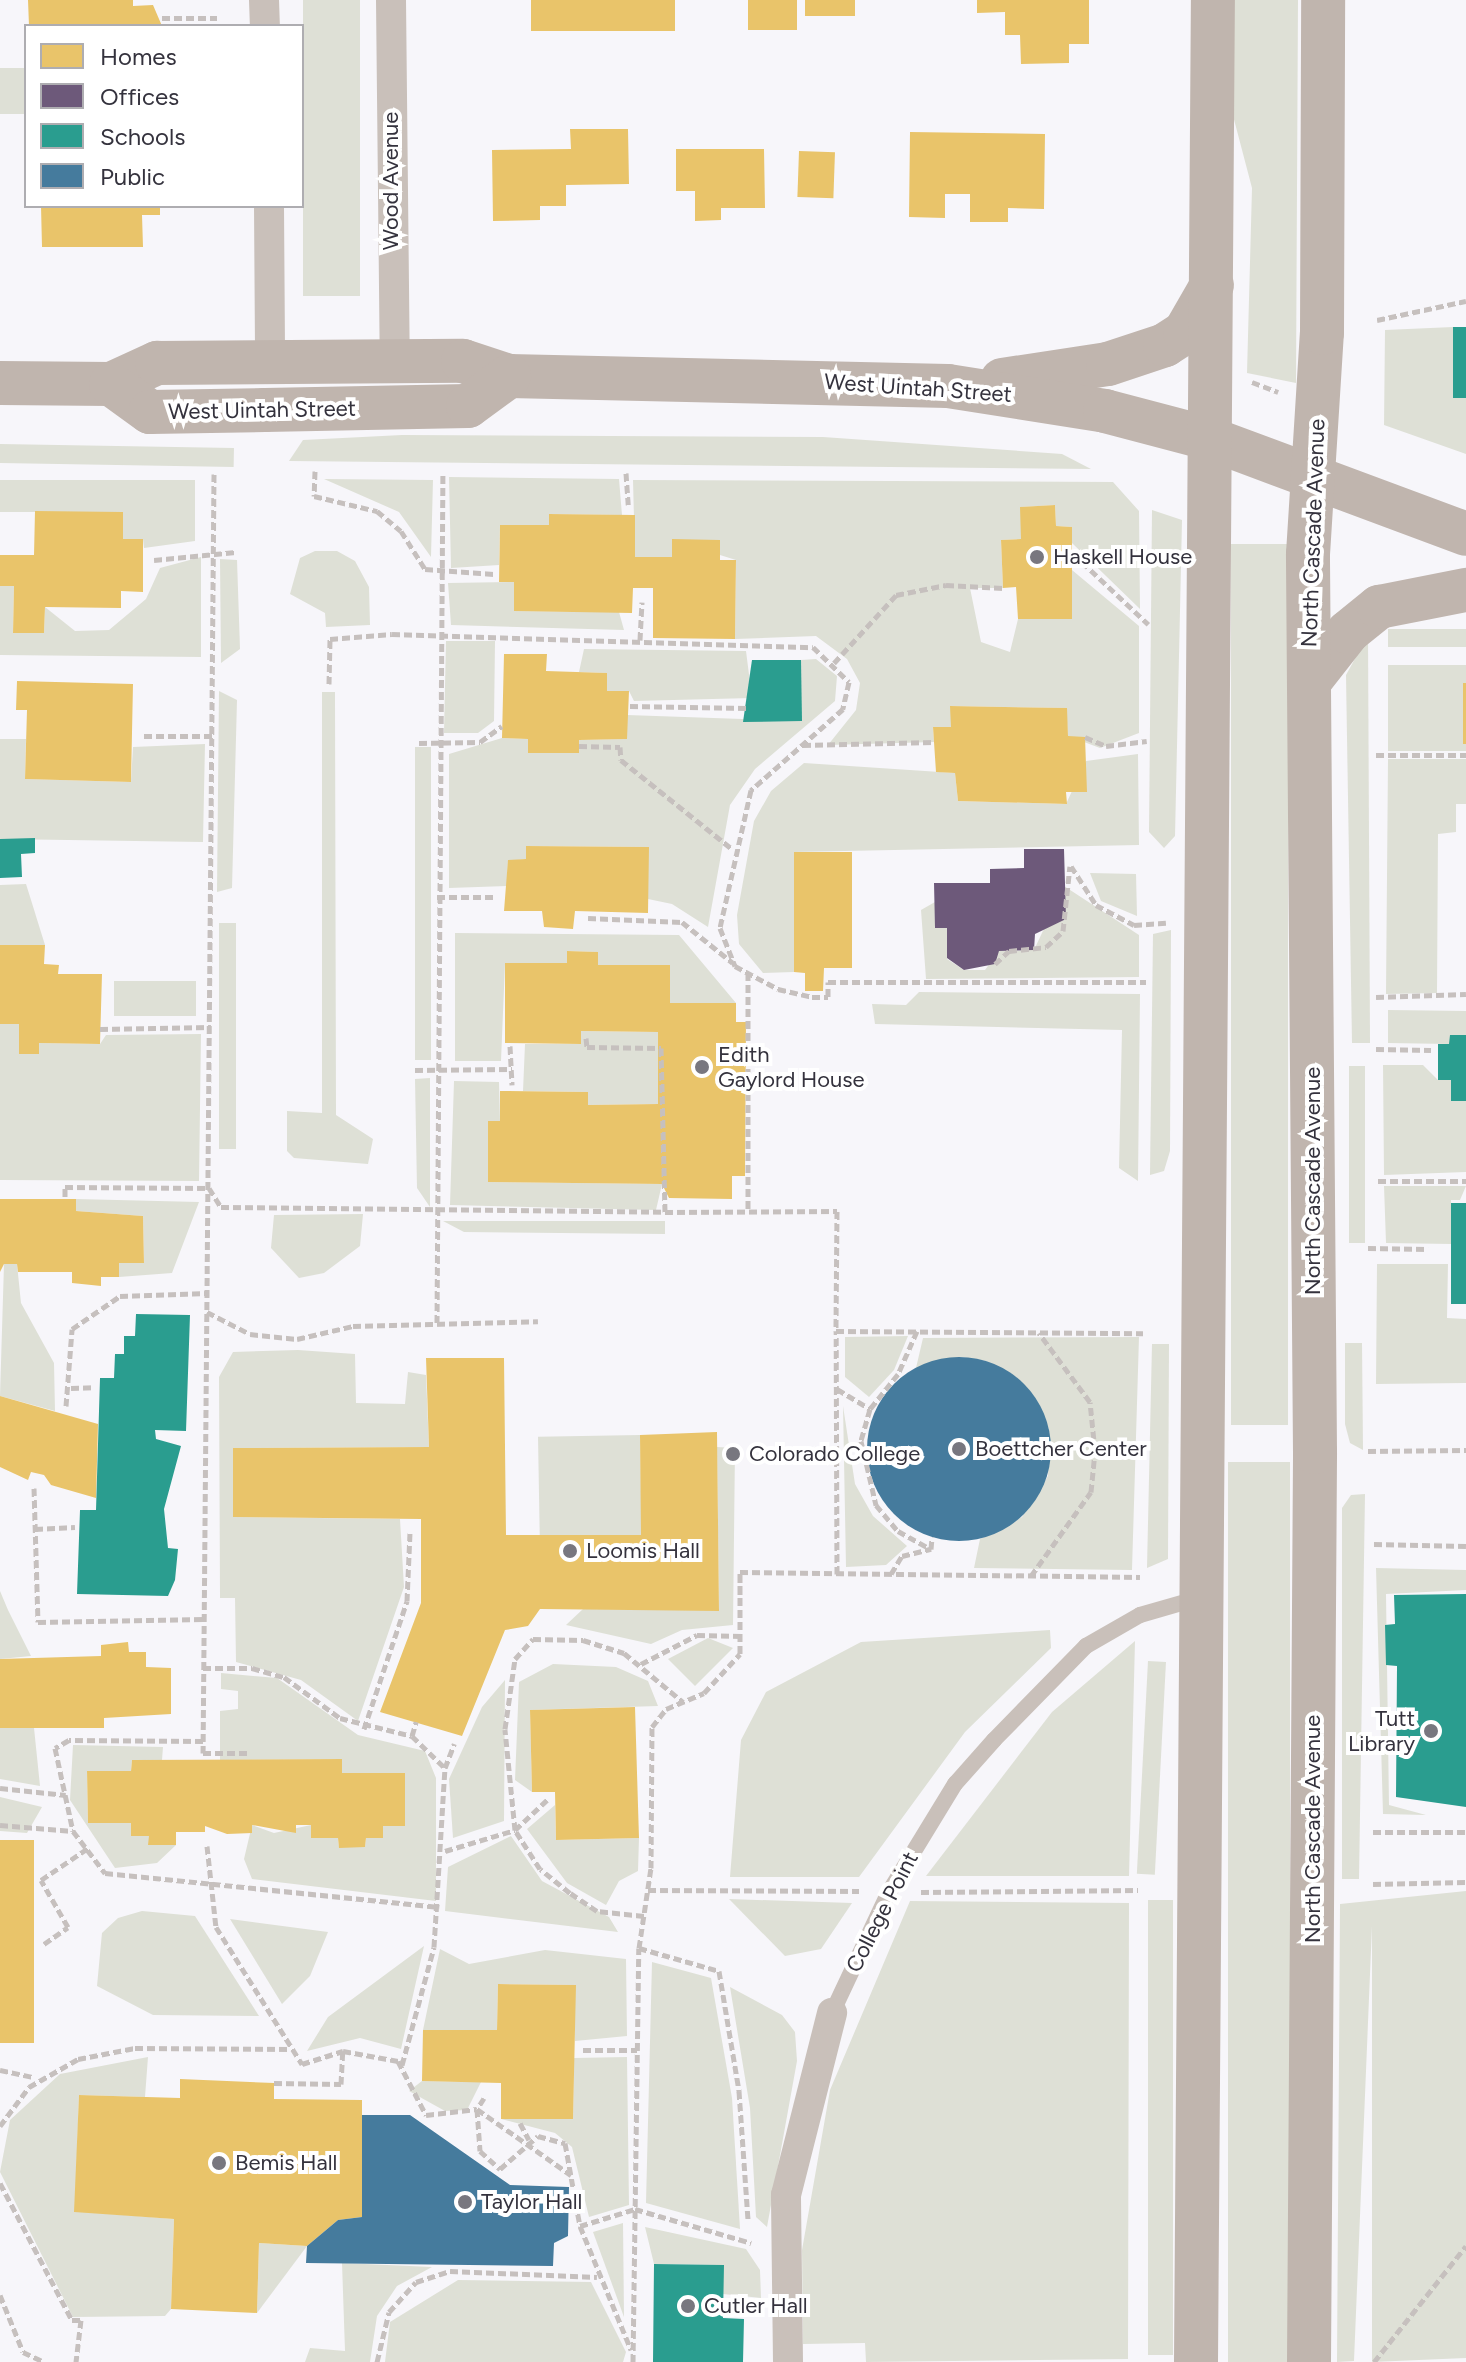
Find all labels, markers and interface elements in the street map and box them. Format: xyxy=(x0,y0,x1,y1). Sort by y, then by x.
legend xyxy=(24,24,304,208)
text: Homes xyxy=(100,42,177,71)
text: Offices xyxy=(100,82,179,111)
street label: Wood Avenue xyxy=(378,112,404,250)
text: Schools xyxy=(100,122,185,151)
text: Public xyxy=(100,162,165,191)
street label: West Uintah Street xyxy=(823,368,1013,408)
street label: West Uintah Street xyxy=(168,395,356,425)
street label: North Cascade Avenue xyxy=(1296,418,1330,648)
place label: Haskell House xyxy=(1053,544,1192,570)
marker: Haskell House xyxy=(1028,548,1046,566)
place label: Edith Gaylord House xyxy=(718,1041,865,1092)
marker: Edith Gaylord House xyxy=(693,1058,711,1076)
street label: North Cascade Avenue xyxy=(1300,1067,1326,1295)
place label: Boettcher Center xyxy=(975,1436,1147,1462)
marker: Boettcher Center xyxy=(950,1440,968,1458)
place label: Colorado College xyxy=(749,1441,920,1467)
marker: Colorado College xyxy=(724,1445,742,1463)
place label: Loomis Hall xyxy=(586,1538,700,1564)
marker: Loomis Hall xyxy=(561,1542,579,1560)
place label: Tutt Library xyxy=(1348,1705,1415,1756)
street label: North Cascade Avenue xyxy=(1300,1715,1326,1943)
marker: Tutt Library xyxy=(1422,1722,1440,1740)
street label: College Point xyxy=(840,1847,924,1977)
place label: Bemis Hall xyxy=(235,2150,337,2176)
marker: Bemis Hall xyxy=(210,2154,228,2172)
place label: Taylor Hall xyxy=(481,2189,582,2215)
marker: Taylor Hall xyxy=(456,2193,474,2211)
place label: Cutler Hall xyxy=(704,2293,808,2319)
marker: Cutler Hall xyxy=(679,2297,697,2315)

